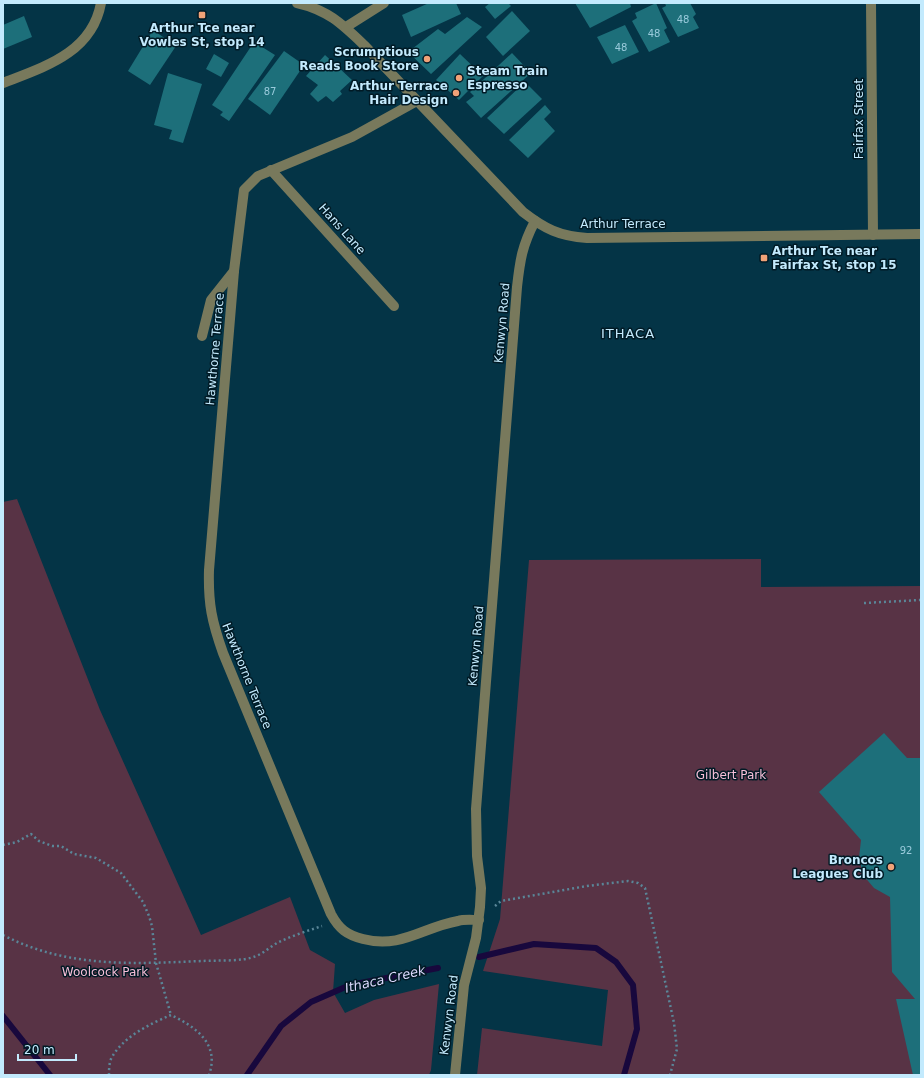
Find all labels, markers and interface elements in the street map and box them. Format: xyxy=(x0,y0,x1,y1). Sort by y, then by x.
marker: Arthur Tce near Vowles St, stop 14 xyxy=(197,10,207,20)
house number: 48 xyxy=(677,14,689,25)
place label: Arthur Tce near Vowles St, stop 14 xyxy=(139,21,265,49)
house number: 48 xyxy=(648,28,660,39)
house number: 48 xyxy=(615,42,627,53)
place label: Scrumptious Reads Book Store xyxy=(299,45,419,73)
marker: Scrumptious Reads Book Store xyxy=(422,54,432,64)
place label: Steam Train Espresso xyxy=(467,64,548,92)
marker: Steam Train Espresso xyxy=(454,73,464,83)
place label: Arthur Terrace Hair Design xyxy=(350,79,448,107)
street label: Fairfax Street xyxy=(852,79,866,159)
house number: 87 xyxy=(264,86,276,97)
marker: Arthur Terrace Hair Design xyxy=(451,88,461,98)
street label: Hans Lane xyxy=(316,201,368,257)
street label: Arthur Terrace xyxy=(580,217,666,231)
place label: Arthur Tce near Fairfax St, stop 15 xyxy=(772,244,897,272)
marker: Arthur Tce near Fairfax St, stop 15 xyxy=(759,253,769,263)
street label: Kenwyn Road xyxy=(492,282,512,364)
street label: Hawthorne Terrace xyxy=(203,292,227,406)
district label: ITHACA xyxy=(601,326,655,341)
street label: Kenwyn Road xyxy=(466,605,486,687)
street label: Hawthorne Terrace xyxy=(219,621,275,731)
park label: Gilbert Park xyxy=(696,768,766,782)
house number: 92 xyxy=(900,845,912,856)
place label: Broncos Leagues Club xyxy=(792,853,883,881)
marker: Broncos Leagues Club xyxy=(886,862,896,872)
water label: Ithaca Creek xyxy=(343,962,427,996)
park label: Woolcock Park xyxy=(62,965,148,979)
street label: Kenwyn Road xyxy=(437,974,461,1056)
scale bar xyxy=(18,1036,76,1062)
text: 20 m xyxy=(24,1043,55,1057)

